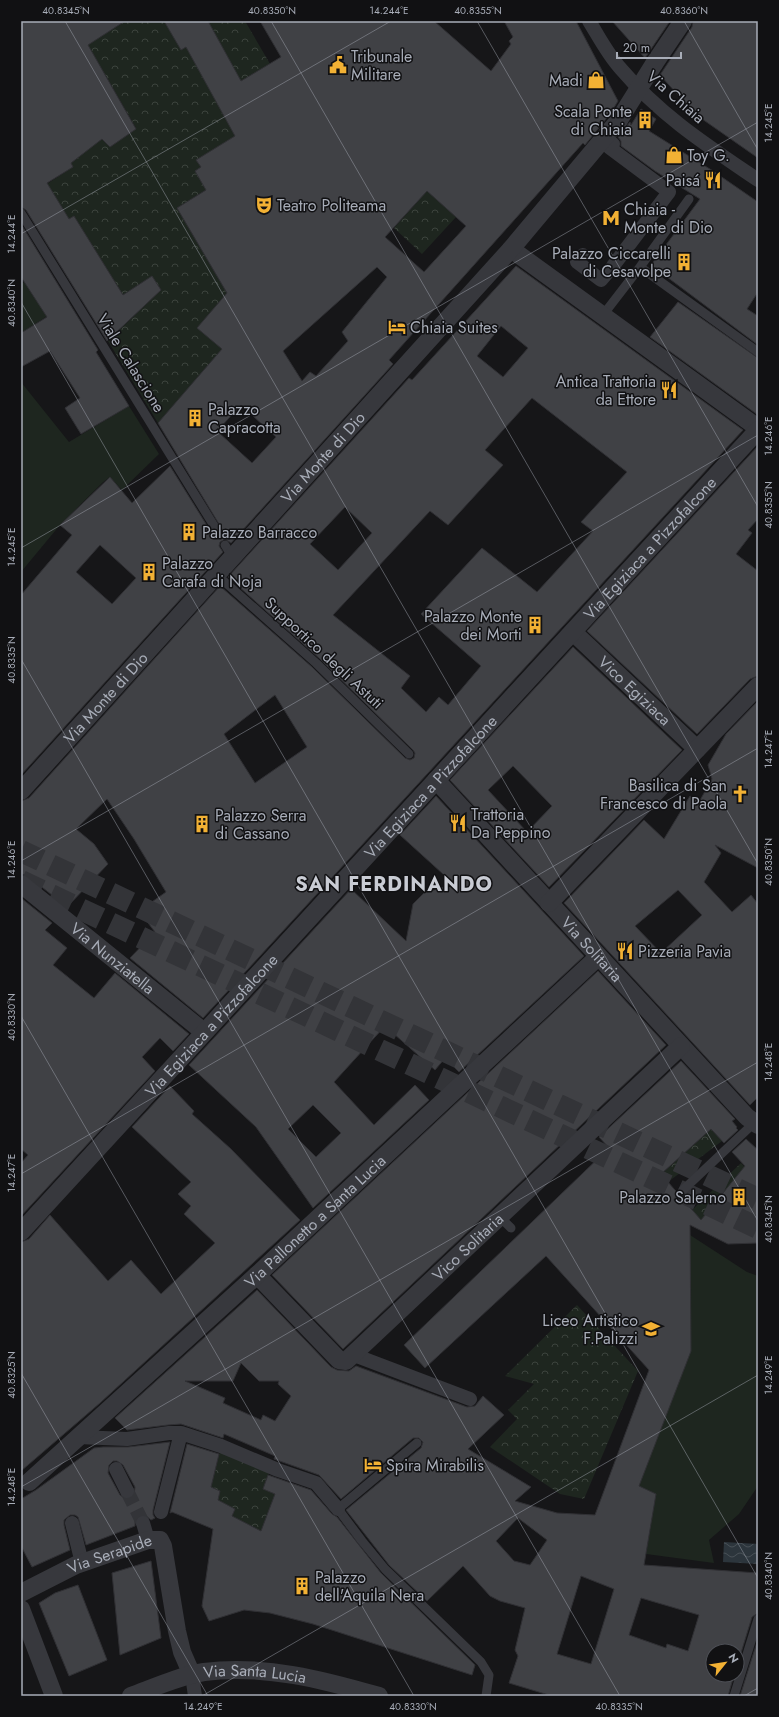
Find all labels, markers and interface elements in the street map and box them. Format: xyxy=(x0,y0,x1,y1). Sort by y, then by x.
text: 40.8345°N xyxy=(42,3,90,18)
text: 40.8350°N xyxy=(248,3,296,18)
text: 14.244°E xyxy=(370,3,408,18)
text: 40.8355°N xyxy=(454,3,502,18)
text: 40.8360°N xyxy=(660,3,708,18)
scale bar xyxy=(617,34,681,60)
text: 20 m xyxy=(623,39,650,57)
place label: Tribunale Militare xyxy=(351,45,412,86)
public building icon: Tribunale Militare xyxy=(328,55,348,75)
street label: Via Chiaia xyxy=(642,65,710,129)
place label: Madi xyxy=(549,69,583,92)
shop icon: Madi xyxy=(586,70,606,90)
place label: Scala Ponte di Chiaia xyxy=(554,100,632,141)
text: 14.245°E xyxy=(761,104,776,142)
building icon: Scala Ponte di Chiaia xyxy=(635,110,655,130)
place label: Toy G. xyxy=(687,144,730,167)
shop icon: Toy G. xyxy=(664,145,684,165)
place label: Paisá xyxy=(666,169,700,192)
restaurant icon: Paisá xyxy=(703,170,723,190)
place label: Teatro Politeama xyxy=(277,194,386,217)
theatre icon: Teatro Politeama xyxy=(254,195,274,215)
place label: Chiaia - Monte di Dio xyxy=(624,198,713,239)
metro station icon: Chiaia - Monte di Dio xyxy=(601,208,621,228)
text: 14.244°E xyxy=(4,215,19,253)
place label: Palazzo Ciccarelli di Cesavolpe xyxy=(552,242,671,283)
building icon: Palazzo Ciccarelli di Cesavolpe xyxy=(674,252,694,272)
text: 40.8340°N xyxy=(4,279,19,327)
street label: Viale Calascione xyxy=(91,309,171,417)
place label: Chiaia Suites xyxy=(410,316,498,339)
hotel icon: Chiaia Suites xyxy=(387,317,407,337)
place label: Antica Trattoria da Ettore xyxy=(556,370,656,411)
restaurant icon: Antica Trattoria da Ettore xyxy=(659,380,679,400)
place label: Palazzo Capracotta xyxy=(208,398,281,439)
street label: Via Monte di Dio xyxy=(275,406,370,508)
building icon: Palazzo Capracotta xyxy=(185,408,205,428)
text: 14.246°E xyxy=(761,417,776,455)
street label: Via Egiziaca a Pizzofalcone xyxy=(578,471,721,625)
text: 40.8355°N xyxy=(761,481,776,529)
place label: Palazzo Barracco xyxy=(202,521,317,544)
building icon: Palazzo Barracco xyxy=(179,522,199,542)
text: 14.245°E xyxy=(4,528,19,566)
place label: Palazzo Carafa di Noja xyxy=(162,552,262,593)
building icon: Palazzo Carafa di Noja xyxy=(139,562,159,582)
street label: Supportico degli Astuti xyxy=(259,592,389,714)
place label: Palazzo Monte dei Morti xyxy=(424,605,522,646)
building icon: Palazzo Monte dei Morti xyxy=(525,615,545,635)
text: 40.8335°N xyxy=(4,636,19,684)
street label: Via Monte di Dio xyxy=(58,647,153,748)
street label: Vico Egiziaca xyxy=(593,650,676,730)
street label: Via Egiziaca a Pizzofalcone xyxy=(359,710,502,863)
text: 14.247°E xyxy=(761,730,776,768)
place label: Basilica di San Francesco di Paola xyxy=(600,774,727,815)
church icon: Basilica di San Francesco di Paola xyxy=(730,784,750,804)
place label: Trattoria Da Peppino xyxy=(471,803,551,844)
place label: Palazzo Serra di Cassano xyxy=(215,804,307,845)
restaurant icon: Trattoria Da Peppino xyxy=(448,813,468,833)
building icon: Palazzo Serra di Cassano xyxy=(192,814,212,834)
text: 40.8350°N xyxy=(761,838,776,886)
text: 14.246°E xyxy=(4,841,19,879)
district label: SAN FERDINANDO xyxy=(295,870,493,899)
street label: Via Solitaria xyxy=(556,911,628,987)
street label: Via Nunziatella xyxy=(66,917,160,999)
place label: Pizzeria Pavia xyxy=(638,940,731,963)
restaurant icon: Pizzeria Pavia xyxy=(615,941,635,961)
street label: Via Egiziaca a Pizzofalcone xyxy=(139,948,283,1102)
text: 40.8330°N xyxy=(4,993,19,1041)
text: 14.248°E xyxy=(761,1043,776,1081)
street label: Via Pallonetto a Santa Lucia xyxy=(239,1149,391,1293)
text: 14.247°E xyxy=(4,1154,19,1192)
place label: Palazzo Salerno xyxy=(619,1186,726,1209)
building icon: Palazzo Salerno xyxy=(729,1187,749,1207)
text: 40.8345°N xyxy=(761,1195,776,1243)
street label: Vico Solitaria xyxy=(427,1207,508,1286)
place label: Liceo Artistico F.Palizzi xyxy=(542,1309,638,1350)
school or university icon: Liceo Artistico F.Palizzi xyxy=(641,1319,661,1339)
text: 40.8325°N xyxy=(4,1351,19,1399)
text: 14.249°E xyxy=(761,1356,776,1394)
place label: Spira Mirabilis xyxy=(386,1454,484,1477)
hotel icon: Spira Mirabilis xyxy=(363,1455,383,1475)
text: 14.248°E xyxy=(4,1468,19,1506)
street label: Via Serapide xyxy=(63,1528,155,1579)
text: 40.8340°N xyxy=(761,1552,776,1600)
place label: Palazzo dell'Aquila Nera xyxy=(315,1566,424,1607)
building icon: Palazzo dell'Aquila Nera xyxy=(292,1576,312,1596)
north arrow xyxy=(705,1643,745,1683)
text: N xyxy=(725,1650,743,1666)
street label: Via Santa Lucia xyxy=(202,1658,308,1689)
text: 14.249°E xyxy=(184,1699,222,1714)
text: 40.8330°N xyxy=(389,1699,437,1714)
text: 40.8335°N xyxy=(595,1699,643,1714)

